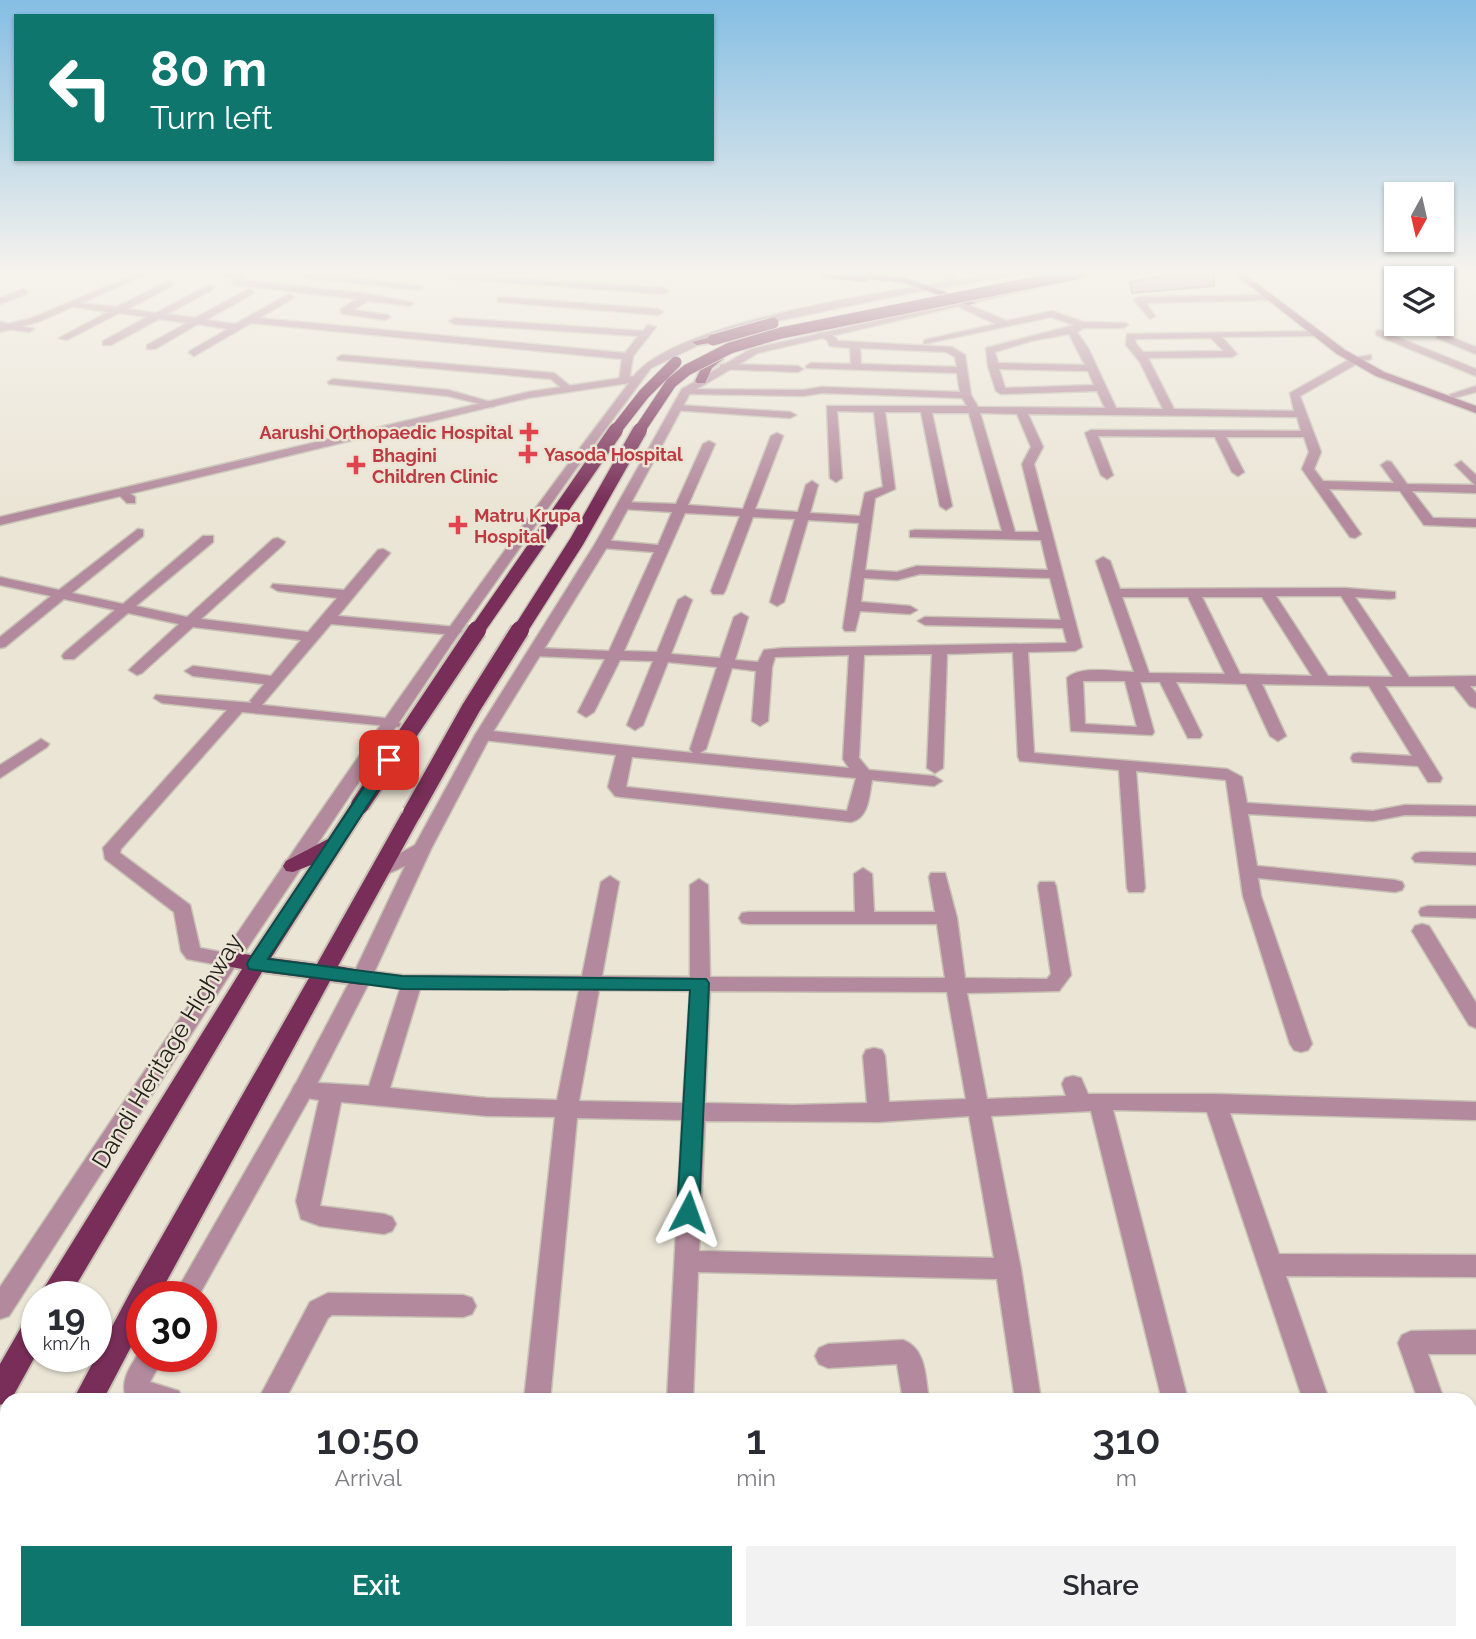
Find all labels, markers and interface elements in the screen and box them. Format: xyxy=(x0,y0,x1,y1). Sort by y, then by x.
text: 80 m xyxy=(150,40,267,97)
icon: left xyxy=(35,42,126,133)
text: Turn left xyxy=(150,99,272,136)
north arrow xyxy=(1384,182,1454,252)
map controls xyxy=(1384,182,1454,336)
button: layers xyxy=(1384,266,1454,336)
place label: Aarushi Orthopaedic Hospital xyxy=(260,422,513,443)
marker: Aarushi Orthopaedic Hospital xyxy=(519,422,539,442)
marker: Yasoda Hospital xyxy=(518,444,538,464)
place label: Yasoda Hospital xyxy=(544,444,683,465)
place label: Bhagini Children Clinic xyxy=(372,445,498,487)
marker: Bhagini Children Clinic xyxy=(346,455,366,475)
place label: Matru Krupa Hospital xyxy=(474,505,581,547)
marker: Matru Krupa Hospital xyxy=(448,515,468,535)
pin xyxy=(359,730,419,790)
icon: arrive xyxy=(370,741,408,779)
street label: Dandi Heritage Highway xyxy=(85,929,249,1173)
position arrow xyxy=(651,1175,725,1249)
speed limit sign: 30 xyxy=(126,1281,217,1372)
text: 19 xyxy=(48,1297,85,1338)
text: km/h xyxy=(43,1333,90,1354)
text: 10:50 xyxy=(316,1415,420,1464)
text: 1 xyxy=(746,1415,766,1464)
text: 310 xyxy=(1092,1415,1161,1464)
text: Arrival xyxy=(334,1464,402,1491)
text: min xyxy=(736,1464,776,1491)
text: m xyxy=(1116,1464,1137,1491)
button: Exit xyxy=(21,1546,732,1626)
button: Share xyxy=(746,1546,1456,1626)

